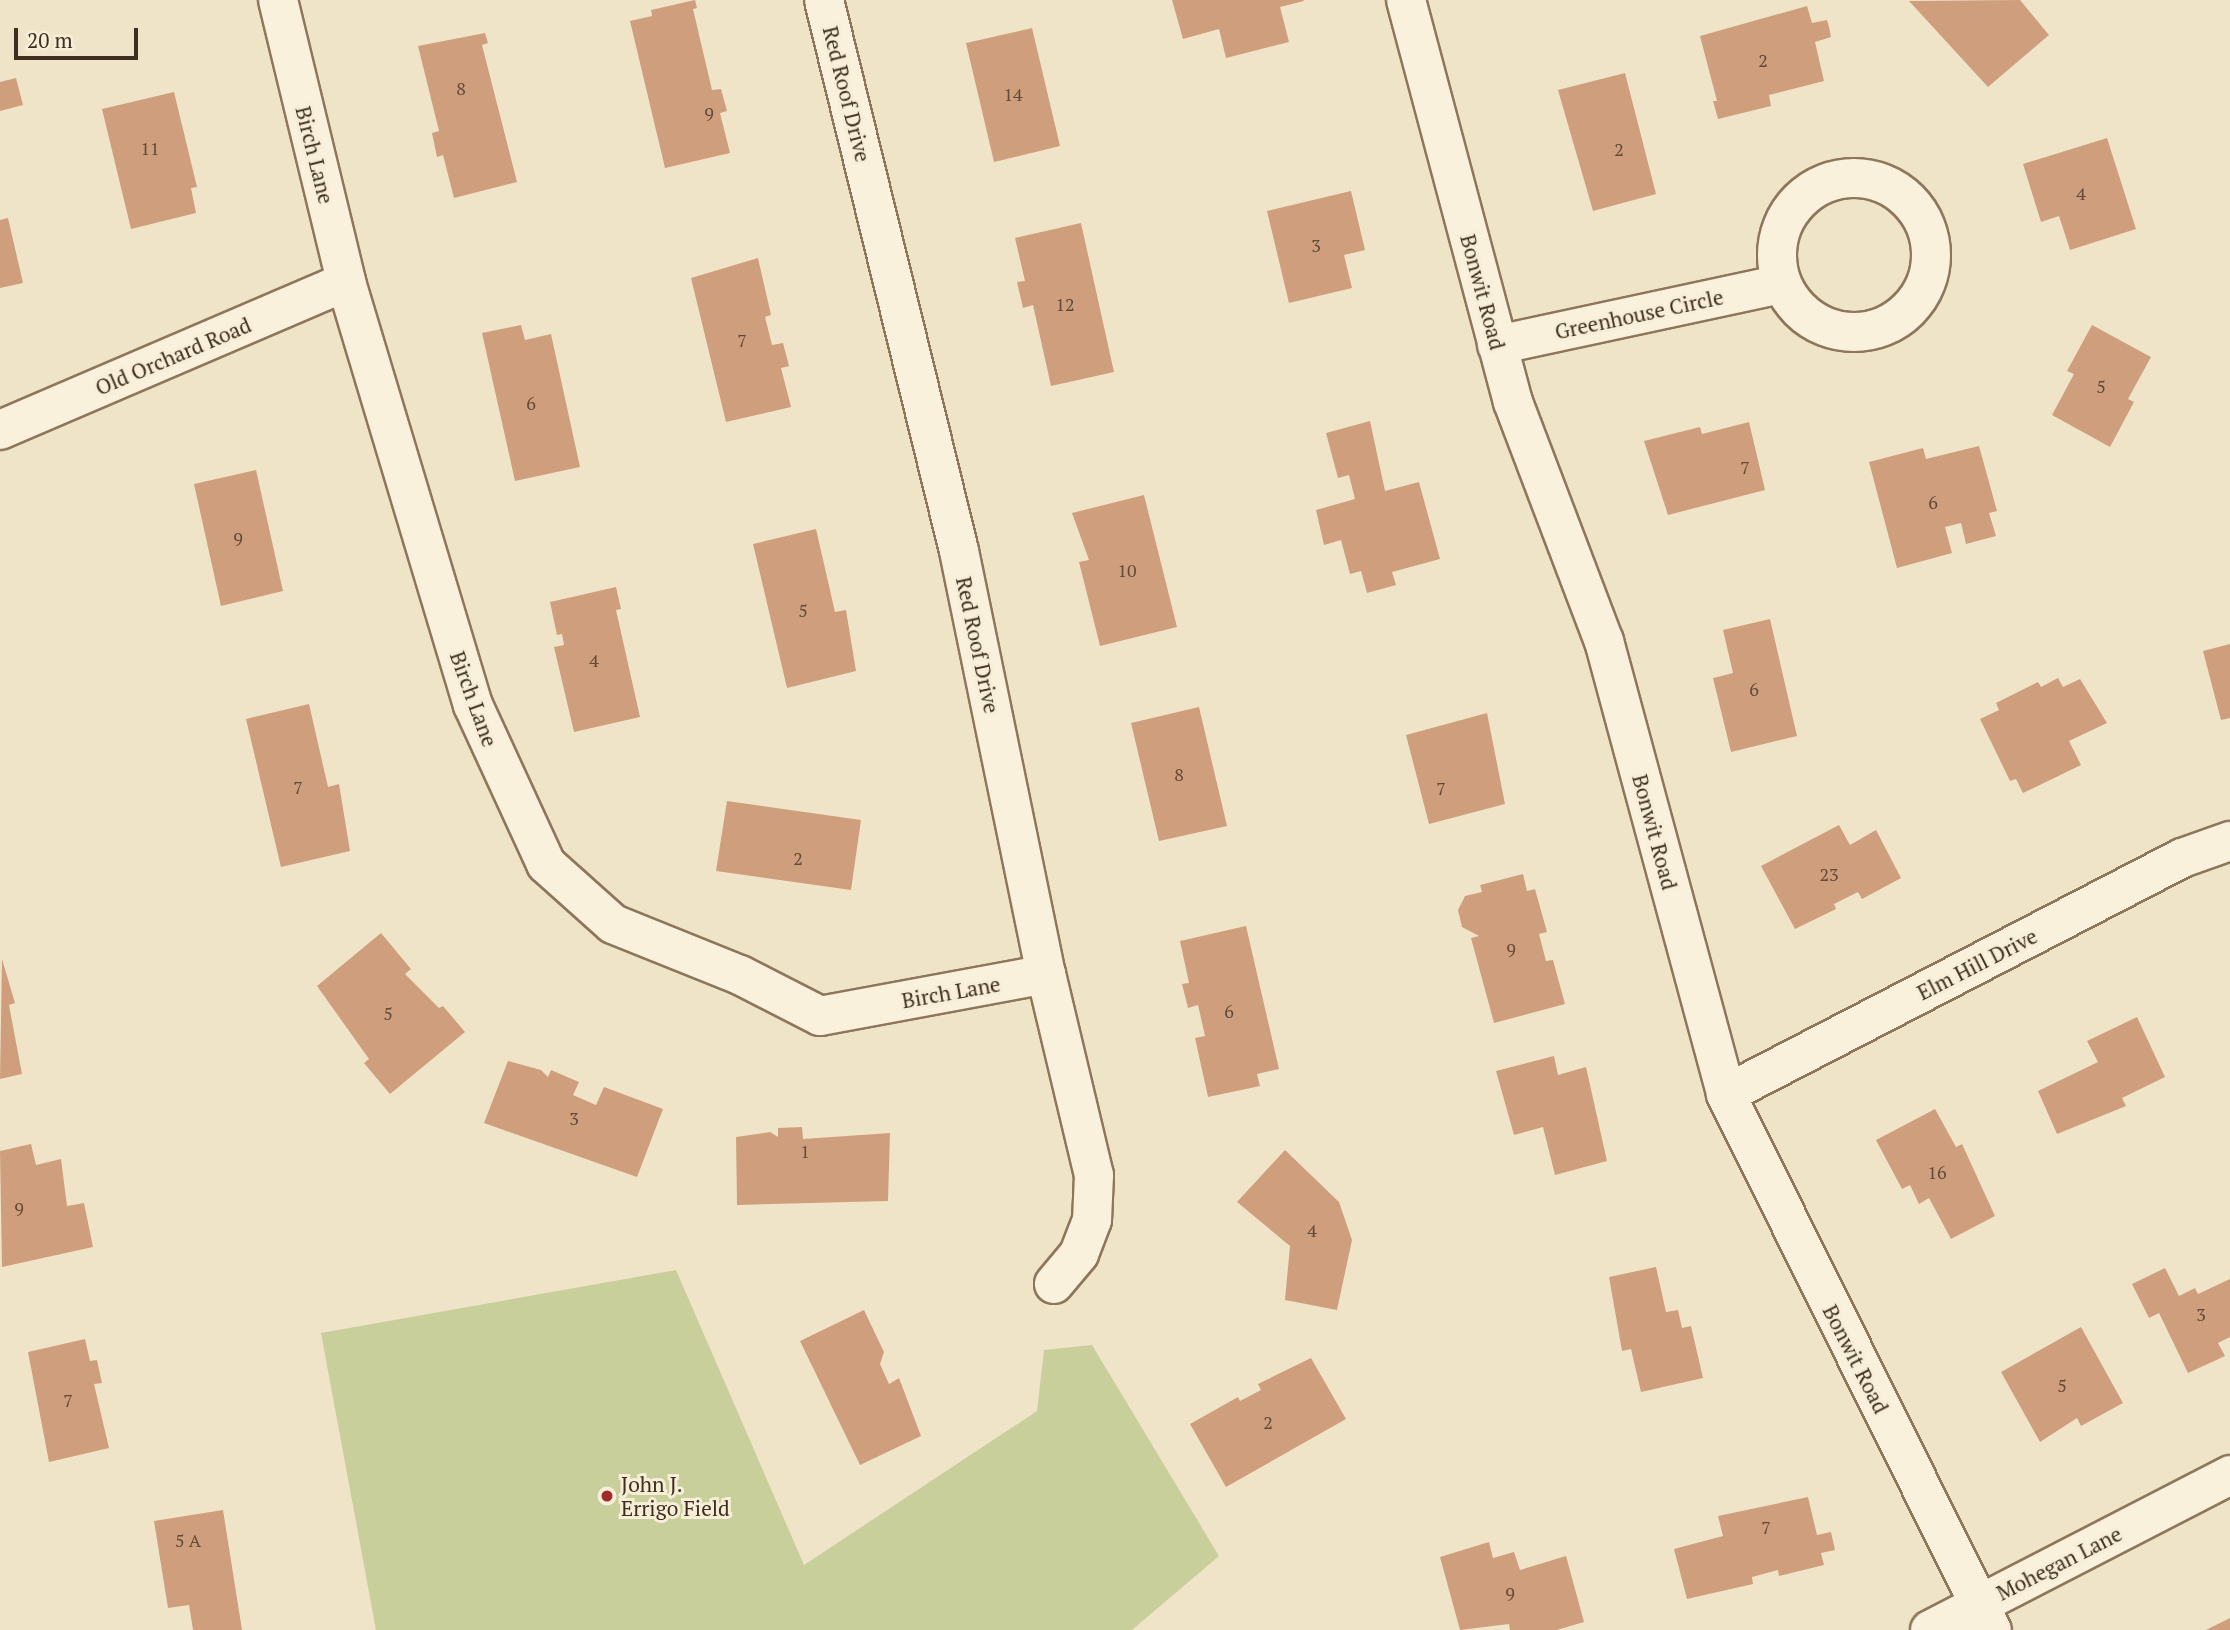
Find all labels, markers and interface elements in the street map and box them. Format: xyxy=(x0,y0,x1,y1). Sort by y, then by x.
scale bar xyxy=(18,14,142,58)
street label: Red Roof Drive xyxy=(818,24,876,164)
text: 20 m xyxy=(27,26,73,54)
house number: 2 xyxy=(1758,49,1768,71)
house number: 8 xyxy=(456,77,466,99)
house number: 14 xyxy=(1003,83,1023,105)
house number: 9 xyxy=(704,102,714,124)
street label: Birch Lane xyxy=(291,104,339,206)
house number: 11 xyxy=(140,137,160,159)
house number: 2 xyxy=(1614,138,1624,160)
house number: 4 xyxy=(2076,182,2086,204)
street label: Bonwit Road xyxy=(1456,232,1510,352)
house number: 3 xyxy=(1311,234,1321,256)
street label: Greenhouse Circle xyxy=(1553,284,1725,344)
house number: 12 xyxy=(1055,293,1075,315)
street label: Old Orchard Road xyxy=(91,312,255,400)
house number: 7 xyxy=(737,329,747,351)
house number: 5 xyxy=(2096,375,2106,397)
house number: 6 xyxy=(526,392,536,414)
house number: 7 xyxy=(1740,456,1750,478)
house number: 6 xyxy=(1928,491,1938,513)
house number: 9 xyxy=(233,527,243,549)
house number: 10 xyxy=(1117,559,1137,581)
street label: Red Roof Drive xyxy=(951,574,1005,716)
house number: 5 xyxy=(798,599,808,621)
street label: Birch Lane xyxy=(445,648,503,750)
house number: 4 xyxy=(589,649,599,671)
house number: 6 xyxy=(1749,678,1759,700)
house number: 8 xyxy=(1174,763,1184,785)
street label: Bonwit Road xyxy=(1628,772,1682,892)
house number: 7 xyxy=(293,776,303,798)
house number: 7 xyxy=(1436,777,1446,799)
house number: 2 xyxy=(793,847,803,869)
house number: 23 xyxy=(1819,863,1839,885)
street label: Elm Hill Drive xyxy=(1913,923,2041,1005)
house number: 9 xyxy=(1506,938,1516,960)
street label: Birch Lane xyxy=(900,971,1002,1013)
house number: 6 xyxy=(1224,1000,1234,1022)
house number: 5 xyxy=(383,1002,393,1024)
house number: 3 xyxy=(569,1107,579,1129)
house number: 1 xyxy=(800,1140,810,1162)
house number: 16 xyxy=(1927,1161,1947,1183)
house number: 9 xyxy=(14,1197,24,1219)
house number: 4 xyxy=(1307,1219,1317,1241)
street label: Bonwit Road xyxy=(1818,1301,1894,1417)
house number: 3 xyxy=(2196,1303,2206,1325)
house number: 5 xyxy=(2057,1374,2067,1396)
house number: 7 xyxy=(63,1389,73,1411)
house number: 2 xyxy=(1263,1411,1273,1433)
place label: John J. Errigo Field xyxy=(621,1471,730,1521)
marker: John J. Errigo Field xyxy=(599,1488,615,1504)
house number: 7 xyxy=(1761,1516,1771,1538)
street label: Mohegan Lane xyxy=(1992,1521,2126,1605)
house number: 5 A xyxy=(175,1529,201,1551)
house number: 9 xyxy=(1505,1582,1515,1604)

